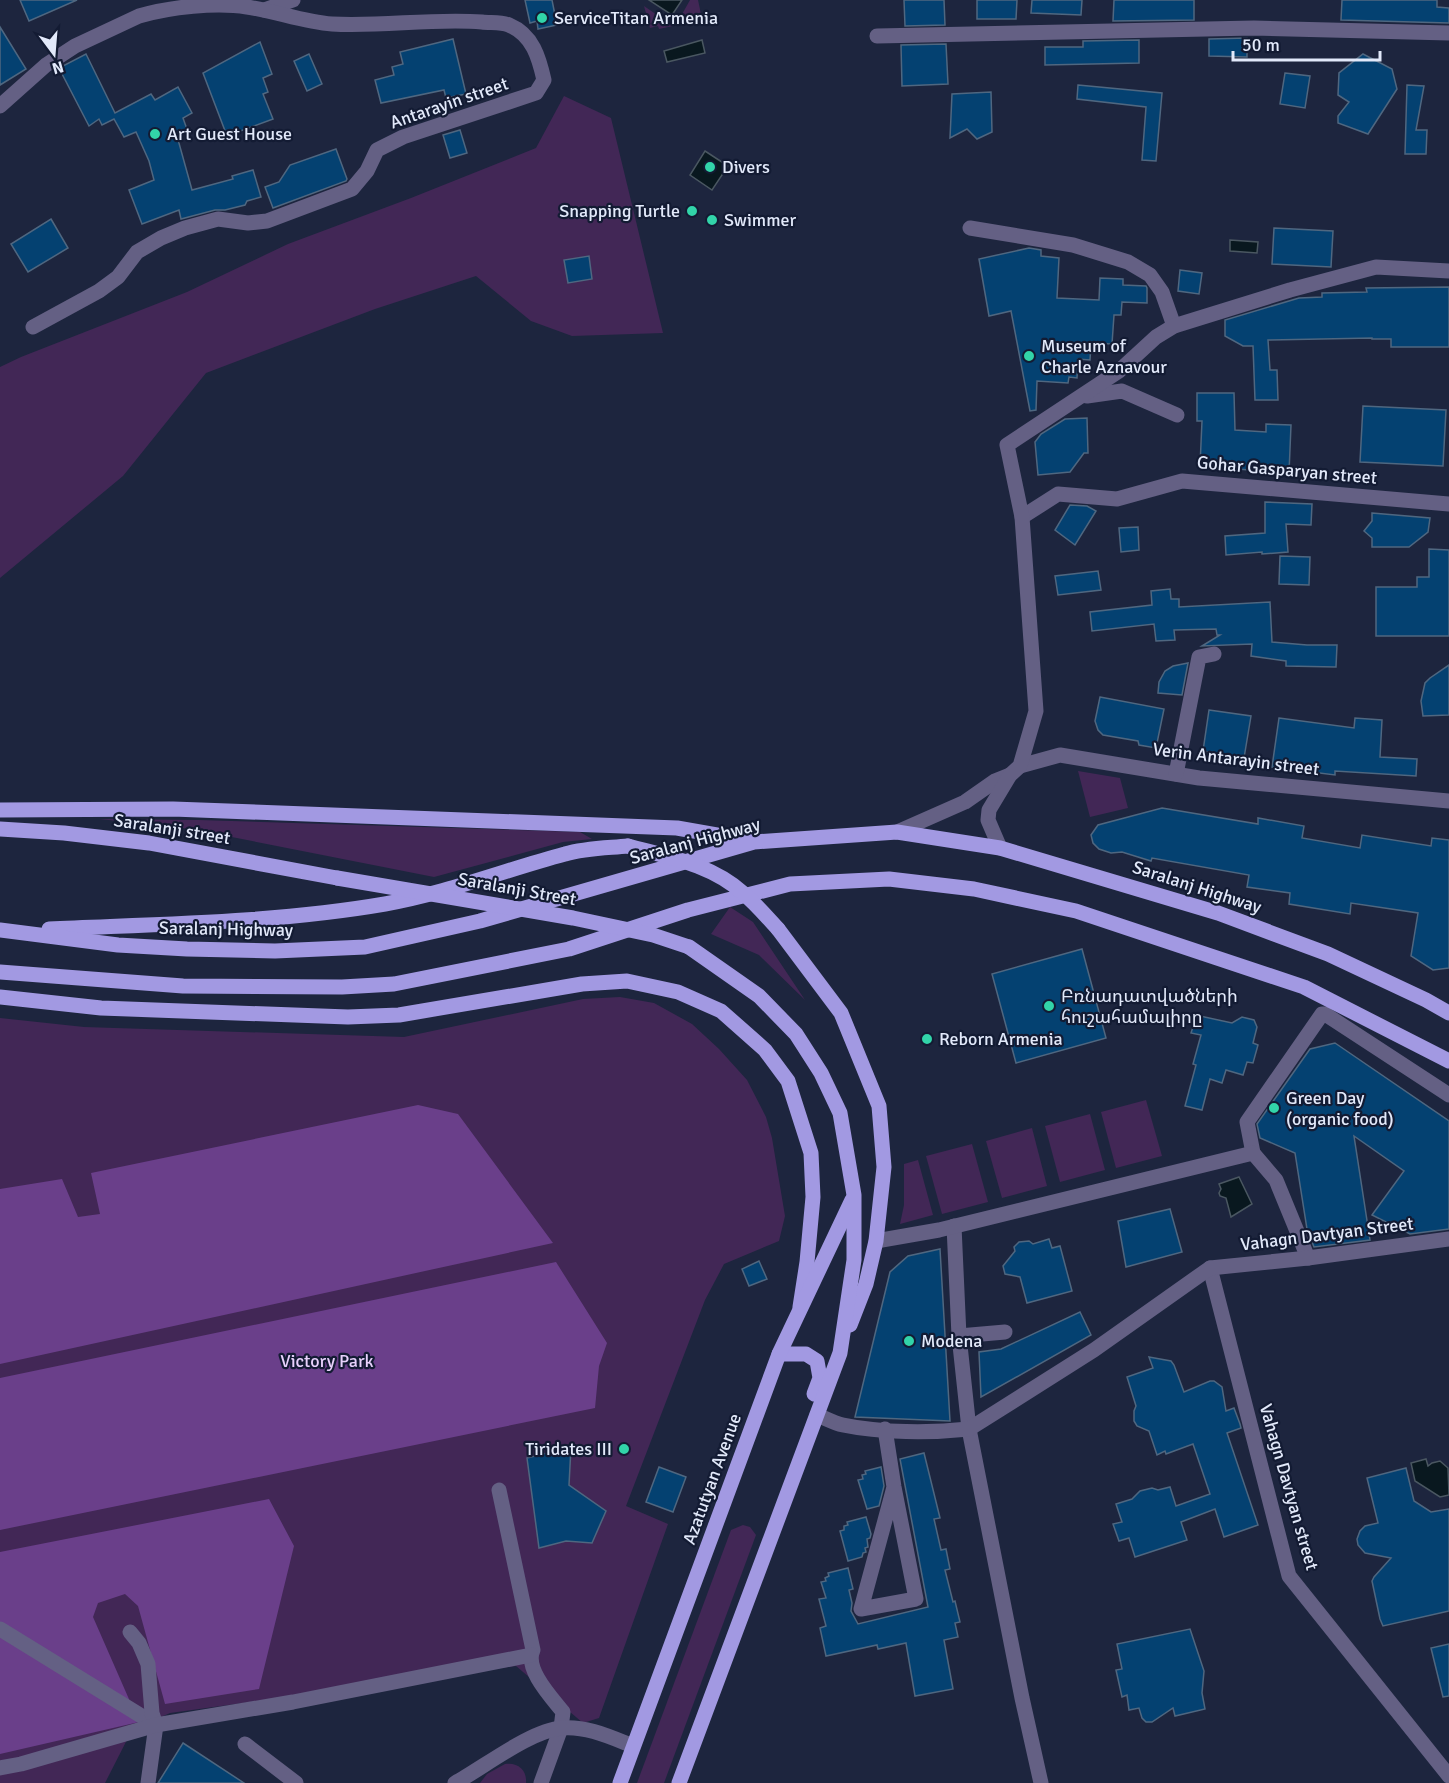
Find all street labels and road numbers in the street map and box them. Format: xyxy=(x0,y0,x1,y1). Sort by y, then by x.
street label: Antarayin street xyxy=(387,72,511,134)
street label: Gohar Gasparyan street xyxy=(1196,451,1378,489)
street label: Verin Antarayin street xyxy=(1151,738,1321,780)
street label: Saralanji street xyxy=(112,809,232,849)
street label: Saralanj Highway xyxy=(627,813,763,869)
street label: Saralanj Highway xyxy=(1130,856,1265,918)
street label: Saralanji Street xyxy=(456,868,578,910)
street label: Saralanj Highway xyxy=(159,917,294,941)
street label: Vahagn Davtyan Street xyxy=(1239,1212,1415,1256)
street label: Vahagn Davtyan street xyxy=(1255,1401,1323,1573)
street label: Azatutyan Avenue xyxy=(678,1410,746,1548)

